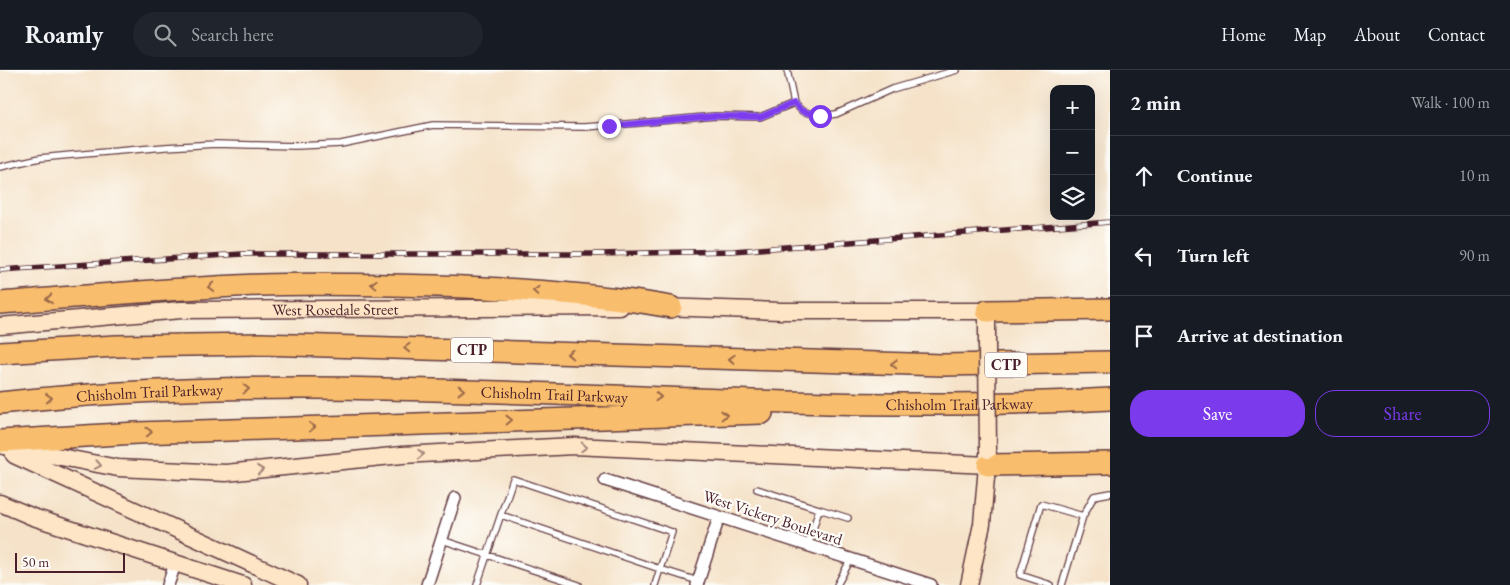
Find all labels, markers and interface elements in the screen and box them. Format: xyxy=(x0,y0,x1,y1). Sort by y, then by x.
search box xyxy=(133,12,483,57)
text: Roamly xyxy=(25,19,103,50)
icon: search xyxy=(151,21,179,49)
text: Search here xyxy=(191,22,274,47)
text: Home xyxy=(1221,23,1266,46)
text: Map xyxy=(1294,23,1326,46)
text: About xyxy=(1354,23,1400,46)
text: Contact xyxy=(1428,23,1485,46)
map controls xyxy=(1050,85,1095,220)
button: + xyxy=(1050,85,1095,130)
text: 2 min xyxy=(1130,89,1181,116)
text: Walk · 100 m xyxy=(1411,92,1490,113)
route start xyxy=(809,105,832,128)
route end xyxy=(598,115,621,138)
button: − xyxy=(1050,130,1095,175)
icon: ahead xyxy=(1130,162,1158,190)
text: Continue xyxy=(1177,163,1252,188)
text: 10 m xyxy=(1459,165,1490,186)
button: layers xyxy=(1050,175,1095,220)
icon: left xyxy=(1130,242,1158,270)
text: Turn left xyxy=(1177,243,1249,268)
text: 90 m xyxy=(1459,245,1490,266)
one-way arrow xyxy=(369,279,377,290)
one-way arrow xyxy=(207,282,214,292)
one-way arrow xyxy=(532,286,540,297)
one-way arrow xyxy=(45,293,53,304)
street label: West Rosedale Street xyxy=(272,299,399,320)
icon: arrive xyxy=(1130,322,1158,350)
text: Arrive at destination xyxy=(1177,323,1343,348)
road number: CTP xyxy=(451,338,493,362)
one-way arrow xyxy=(403,342,411,353)
one-way arrow xyxy=(565,348,573,359)
road number: CTP xyxy=(985,352,1027,378)
one-way arrow xyxy=(728,354,736,364)
one-way arrow xyxy=(890,358,898,369)
street label: Chisholm Trail Parkway xyxy=(75,379,224,407)
street label: Chisholm Trail Parkway xyxy=(480,381,629,408)
one-way arrow xyxy=(242,384,250,394)
one-way arrow xyxy=(458,385,465,395)
button: Save xyxy=(1130,390,1305,437)
button: Share xyxy=(1315,390,1490,437)
one-way arrow xyxy=(654,392,662,402)
street label: Chisholm Trail Parkway xyxy=(886,392,1034,415)
one-way arrow xyxy=(45,393,53,404)
one-way arrow xyxy=(720,410,728,420)
one-way arrow xyxy=(505,415,513,426)
one-way arrow xyxy=(308,421,316,432)
one-way arrow xyxy=(145,427,153,438)
one-way arrow xyxy=(580,441,588,452)
one-way arrow xyxy=(418,449,426,460)
one-way arrow xyxy=(93,459,102,469)
one-way arrow xyxy=(256,465,264,476)
street label: West Vickery Boulevard xyxy=(701,485,846,550)
scale bar xyxy=(15,550,125,573)
text: 50 m xyxy=(22,553,49,571)

